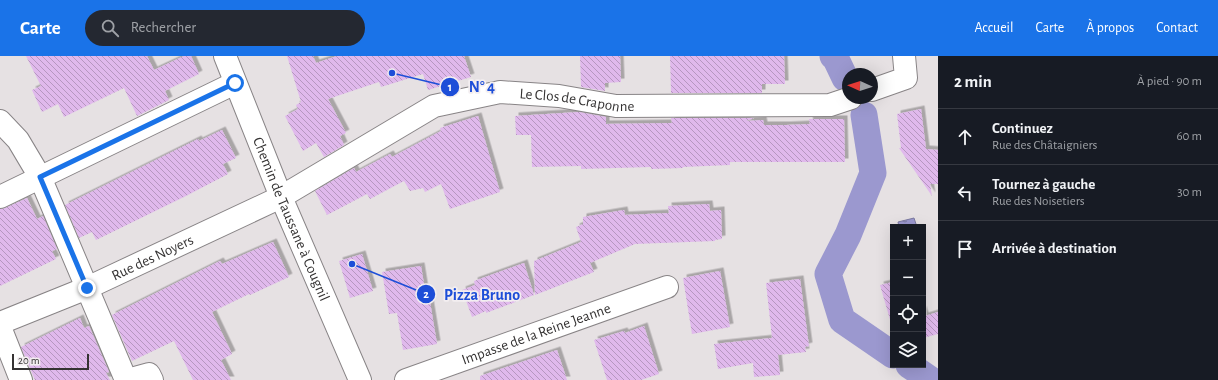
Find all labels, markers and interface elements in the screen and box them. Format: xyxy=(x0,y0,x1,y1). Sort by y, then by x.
search box xyxy=(85,10,365,46)
icon: search xyxy=(99,17,121,39)
text: Carte xyxy=(20,19,61,38)
text: Rechercher xyxy=(131,20,196,35)
text: Accueil xyxy=(974,21,1013,35)
text: Carte xyxy=(1035,21,1064,35)
text: À propos xyxy=(1086,21,1134,35)
text: Contact xyxy=(1156,21,1198,35)
north arrow xyxy=(842,68,878,104)
callout: N° 4 xyxy=(440,73,503,101)
text: 2 min xyxy=(954,73,992,90)
route start xyxy=(226,74,244,92)
text: À pied · 90 m xyxy=(1137,75,1202,88)
text: N° 4 xyxy=(469,79,495,95)
text: 1 xyxy=(448,81,452,93)
street label: Le Clos de Craponne xyxy=(519,86,634,115)
text: Continuez xyxy=(992,121,1053,136)
icon: ahead xyxy=(954,126,976,148)
text: 60 m xyxy=(1176,130,1202,143)
street label: Chemin de Taussane à Cougnil xyxy=(250,135,332,303)
text: Rue des Châtaigniers xyxy=(992,139,1097,152)
text: Tournez à gauche xyxy=(992,177,1095,192)
icon: left xyxy=(954,182,976,204)
text: 30 m xyxy=(1177,186,1202,199)
text: Rue des Noisetiers xyxy=(992,195,1085,208)
map controls xyxy=(890,224,926,368)
button: + xyxy=(890,224,926,260)
street label: Rue des Noyers xyxy=(109,232,196,283)
icon: arrive xyxy=(954,238,976,260)
text: Arrivée à destination xyxy=(992,241,1117,256)
button: − xyxy=(890,260,926,296)
route end xyxy=(78,279,96,297)
callout: Pizza Bruno xyxy=(416,280,528,308)
text: Pizza Bruno xyxy=(444,287,520,303)
text: 2 xyxy=(423,288,429,300)
button: locate xyxy=(890,296,926,332)
street label: Impasse de la Reine Jeanne xyxy=(460,301,613,368)
button: layers xyxy=(890,332,926,368)
scale bar xyxy=(12,352,89,371)
text: 20 m xyxy=(18,355,39,366)

